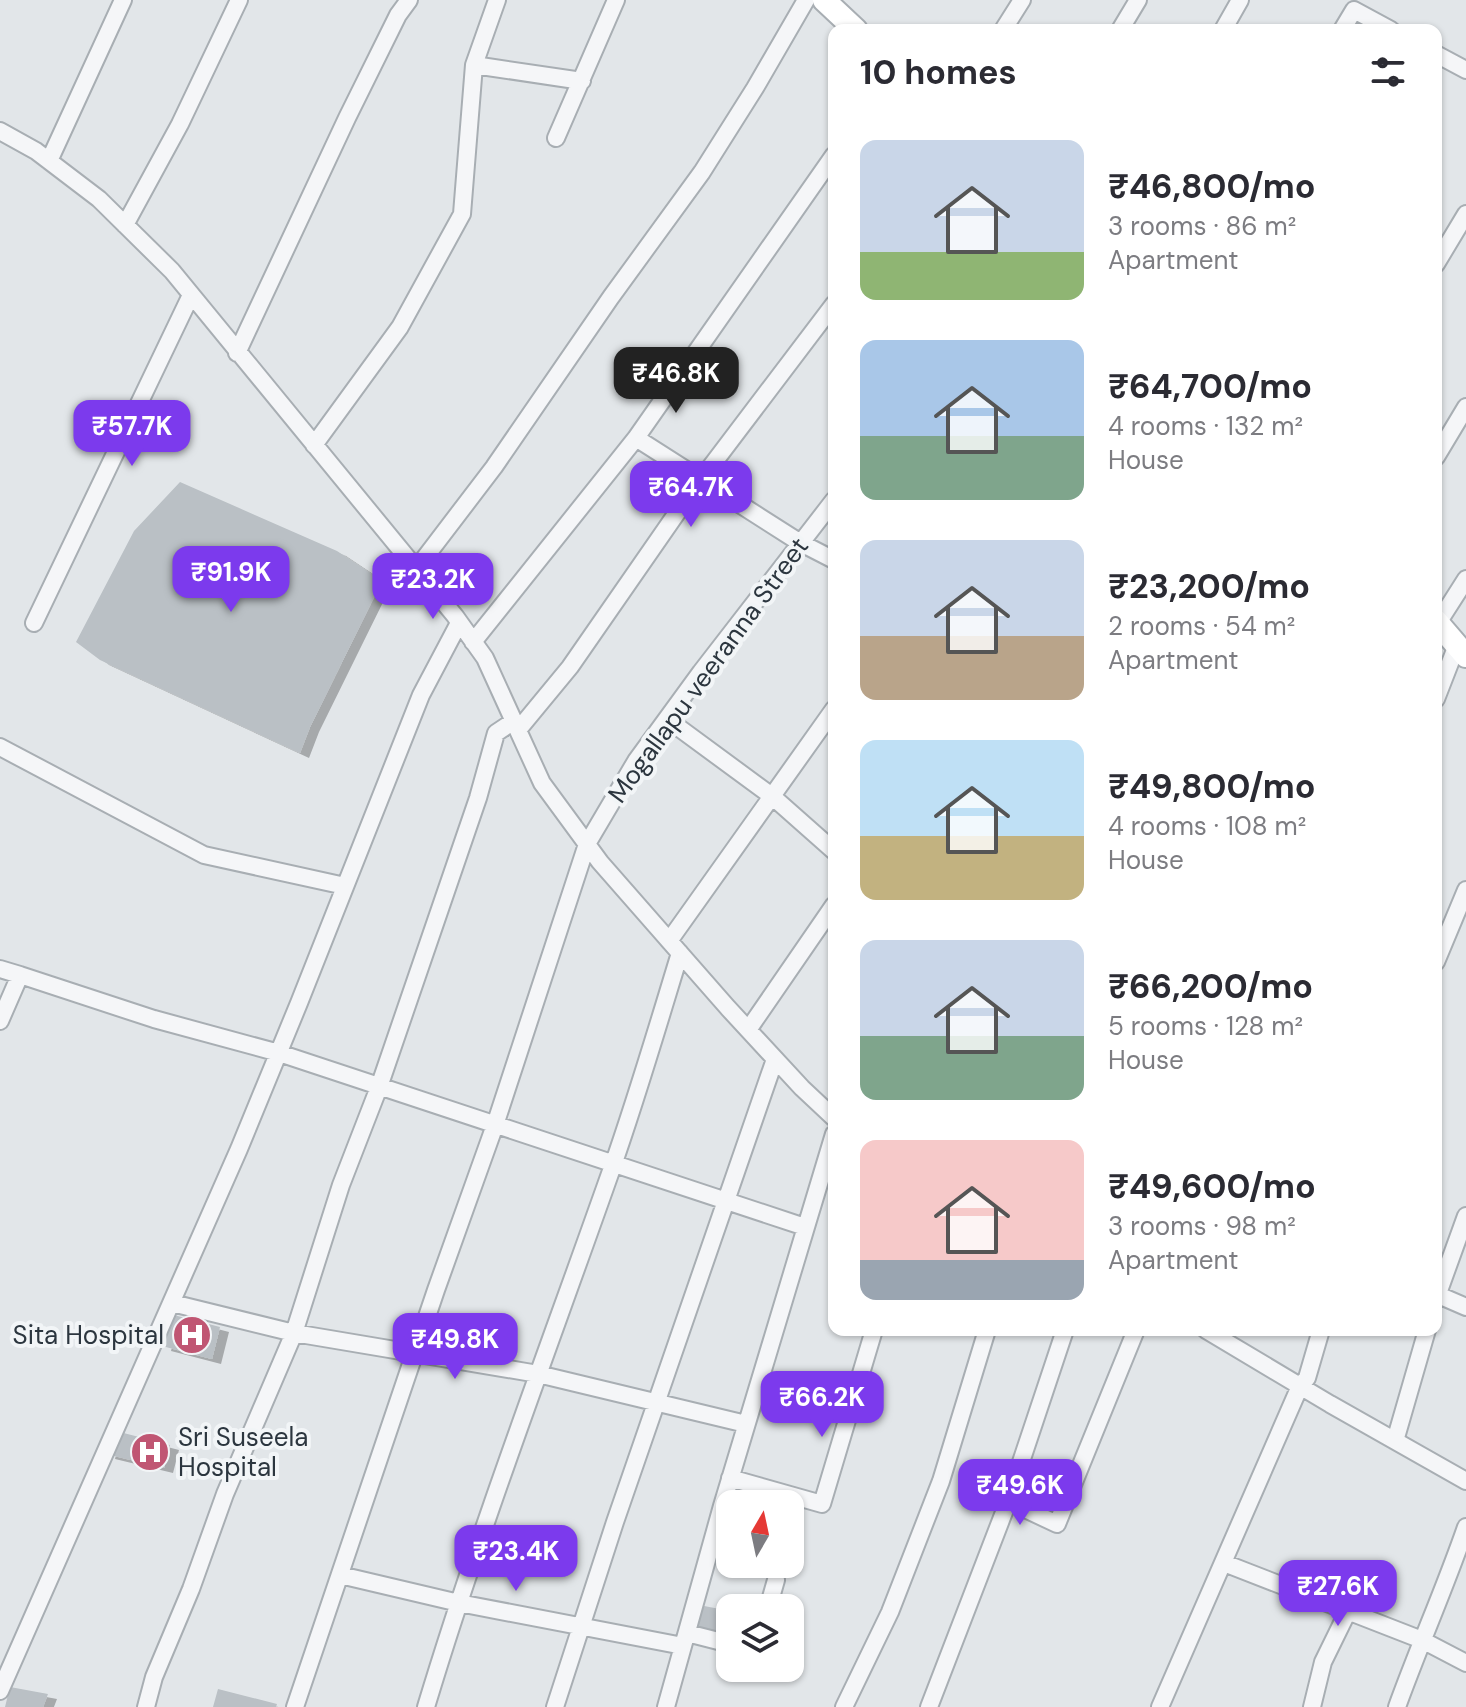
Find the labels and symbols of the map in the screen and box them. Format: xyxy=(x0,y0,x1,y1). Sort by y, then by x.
pin: ₹46.8K xyxy=(611,347,741,415)
pin: ₹57.7K xyxy=(67,400,197,468)
pin: ₹64.7K xyxy=(626,461,756,529)
street label: Mogallapu veeranna Street xyxy=(600,530,816,810)
pin: ₹91.9K xyxy=(166,546,296,614)
pin: ₹23.2K xyxy=(368,553,498,621)
pin: ₹49.8K xyxy=(390,1313,520,1381)
hospital icon: Sita Hospital xyxy=(171,1314,213,1356)
place label: Sita Hospital xyxy=(13,1318,164,1352)
pin: ₹66.2K xyxy=(757,1371,887,1439)
place label: Sri Suseela Hospital xyxy=(178,1420,308,1484)
hospital icon: Sri Suseela Hospital xyxy=(129,1431,171,1473)
pin: ₹49.6K xyxy=(955,1459,1085,1527)
north arrow xyxy=(716,1490,804,1578)
pin: ₹23.4K xyxy=(451,1525,581,1593)
pin: ₹27.6K xyxy=(1273,1560,1403,1628)

